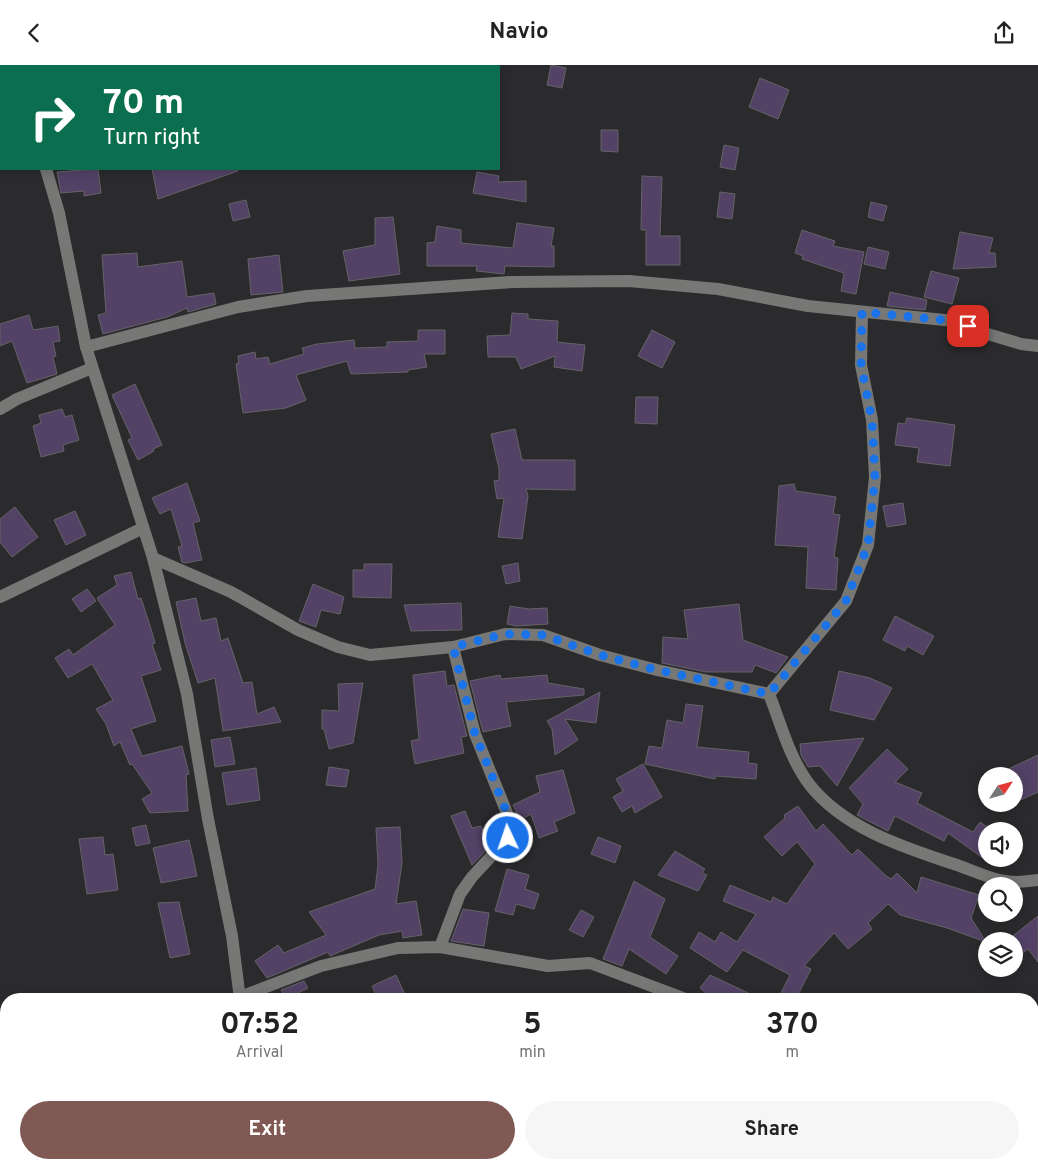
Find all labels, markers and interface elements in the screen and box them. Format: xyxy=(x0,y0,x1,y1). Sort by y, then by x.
icon: back xyxy=(20,19,48,47)
text: Navio xyxy=(490,19,548,46)
icon: share xyxy=(990,19,1018,47)
text: 70 m xyxy=(103,82,184,126)
icon: right xyxy=(20,85,85,150)
text: Turn right xyxy=(103,125,200,152)
pin xyxy=(947,305,989,347)
icon: arrive xyxy=(954,312,982,340)
north arrow xyxy=(978,767,1022,813)
map controls xyxy=(978,767,1023,977)
position arrow xyxy=(481,811,533,863)
button: sound xyxy=(978,822,1023,867)
button: search xyxy=(978,877,1023,922)
button: layers xyxy=(978,932,1023,977)
text: 07:52 xyxy=(220,1007,299,1044)
text: 5 xyxy=(523,1007,542,1044)
text: 370 xyxy=(766,1007,819,1044)
text: Arrival xyxy=(236,1043,283,1063)
text: min xyxy=(519,1043,546,1063)
text: m xyxy=(786,1043,799,1063)
button: Exit xyxy=(20,1101,515,1159)
button: Share xyxy=(525,1101,1019,1159)

